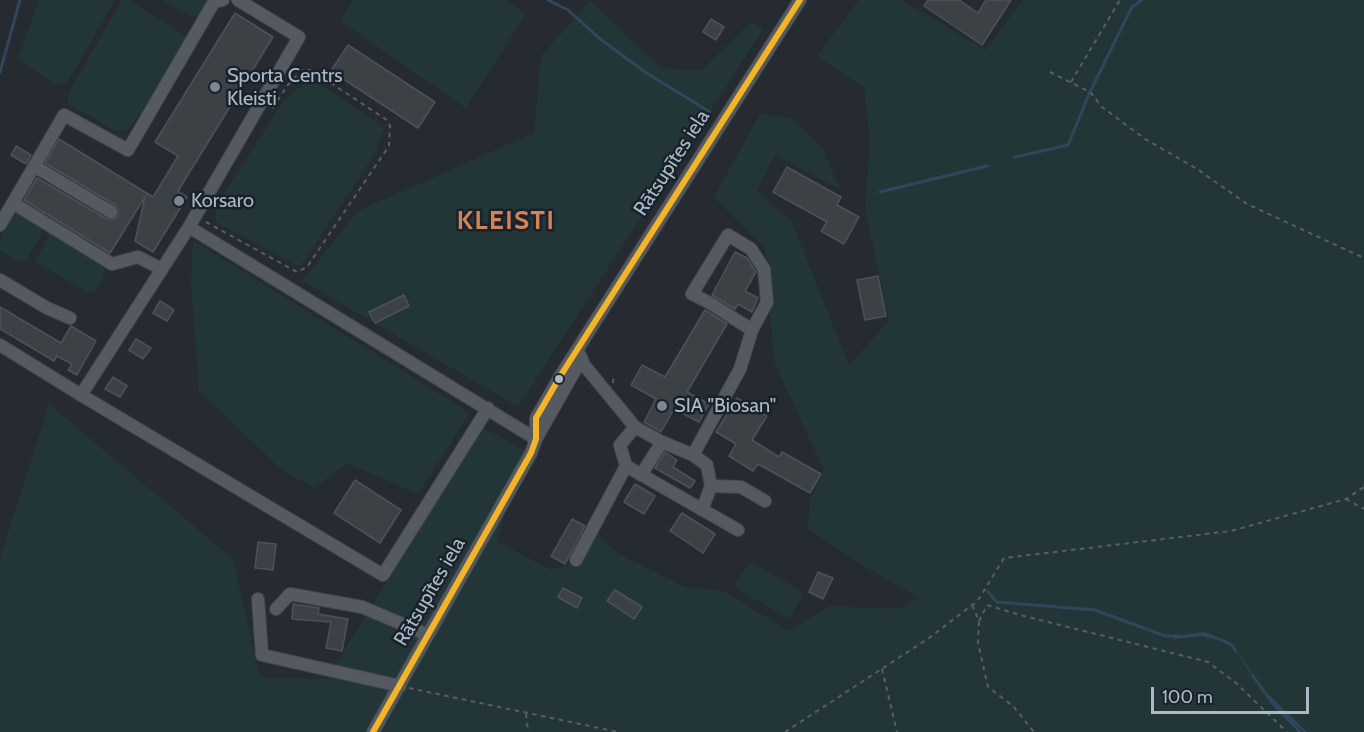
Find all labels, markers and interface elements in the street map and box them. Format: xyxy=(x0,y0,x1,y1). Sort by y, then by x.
place label: Sporta Centrs Kleisti xyxy=(227,64,342,111)
marker: Sporta Centrs Kleisti xyxy=(208,80,222,94)
street label: Rātsupītes iela xyxy=(629,106,715,220)
place label: Korsaro xyxy=(191,189,254,213)
marker: Korsaro xyxy=(172,194,186,208)
district label: KLEISTI xyxy=(457,205,555,237)
unlabelled marker xyxy=(553,373,565,385)
place label: SIA "Biosan" xyxy=(674,394,776,418)
marker: SIA "Biosan" xyxy=(655,399,669,413)
street label: Rātsupītes iela xyxy=(389,534,471,650)
scale bar xyxy=(1154,675,1312,713)
text: 100 m xyxy=(1162,686,1213,708)

